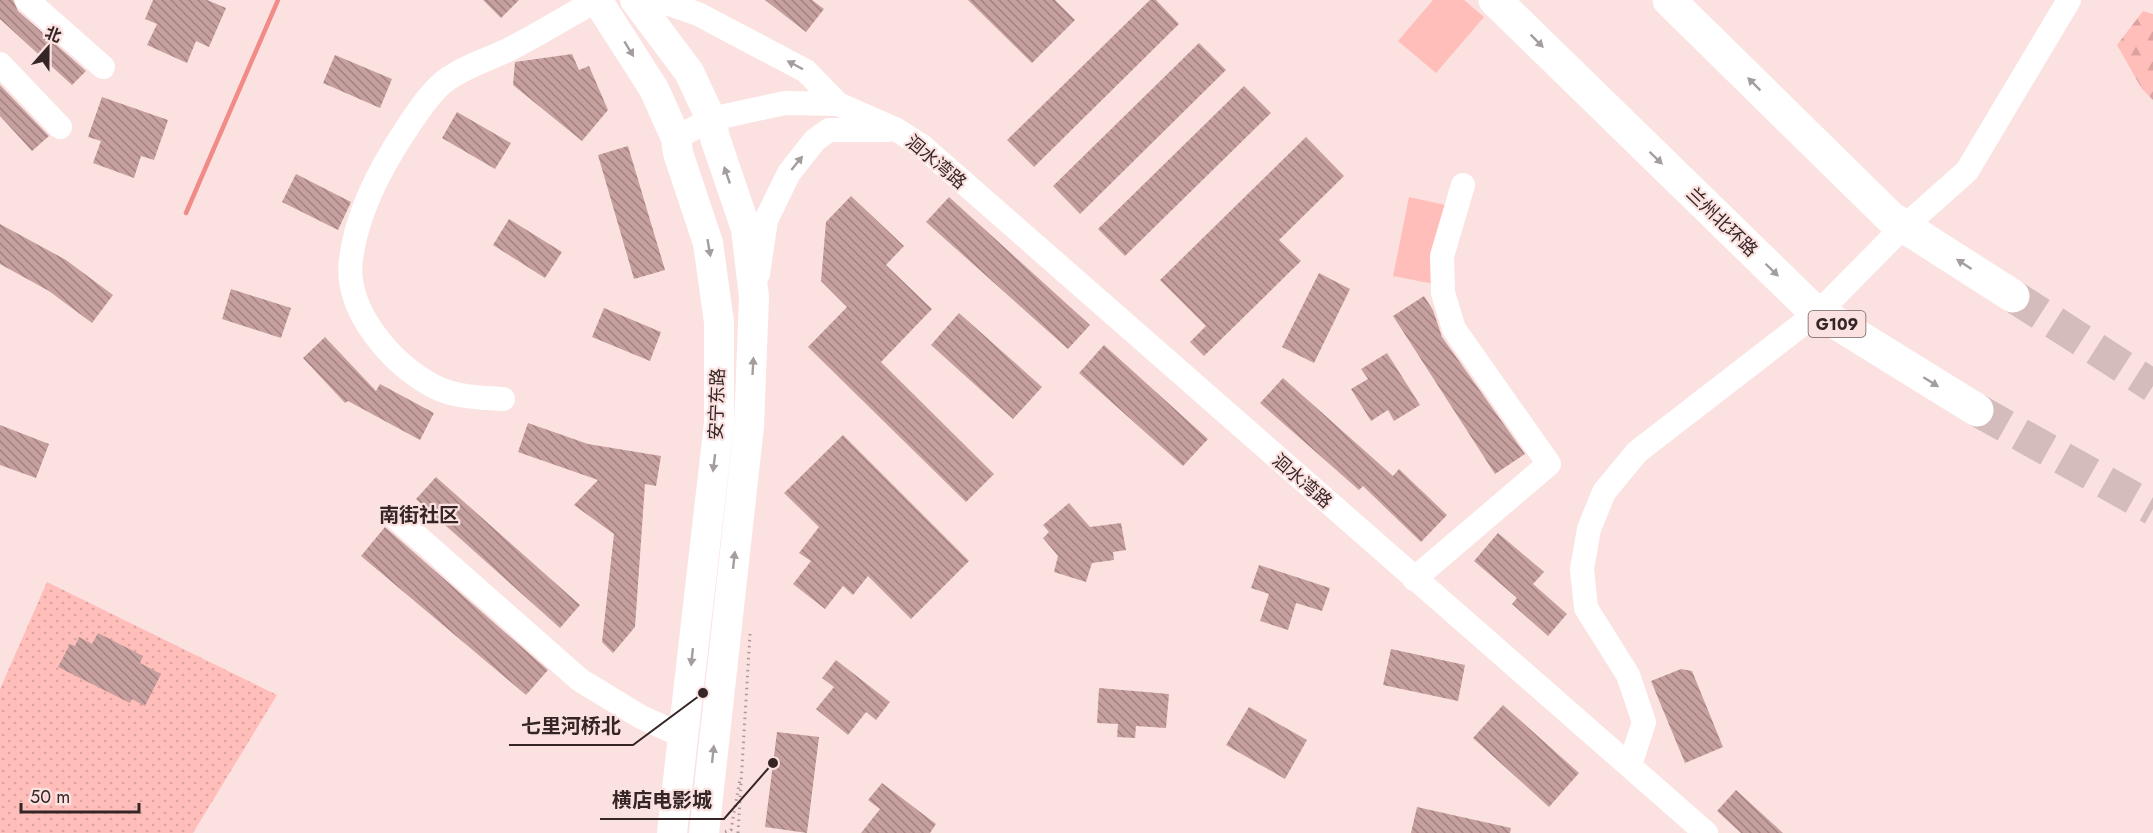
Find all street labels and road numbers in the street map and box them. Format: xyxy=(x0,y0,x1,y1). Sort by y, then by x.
street label: 洄水湾路 xyxy=(900,129,972,195)
street label: 兰州北环路 xyxy=(1681,181,1763,263)
road number: G109 xyxy=(1808,311,1866,337)
street label: 安宁东路 xyxy=(703,368,731,440)
street label: 洄水湾路 xyxy=(1266,448,1338,514)

